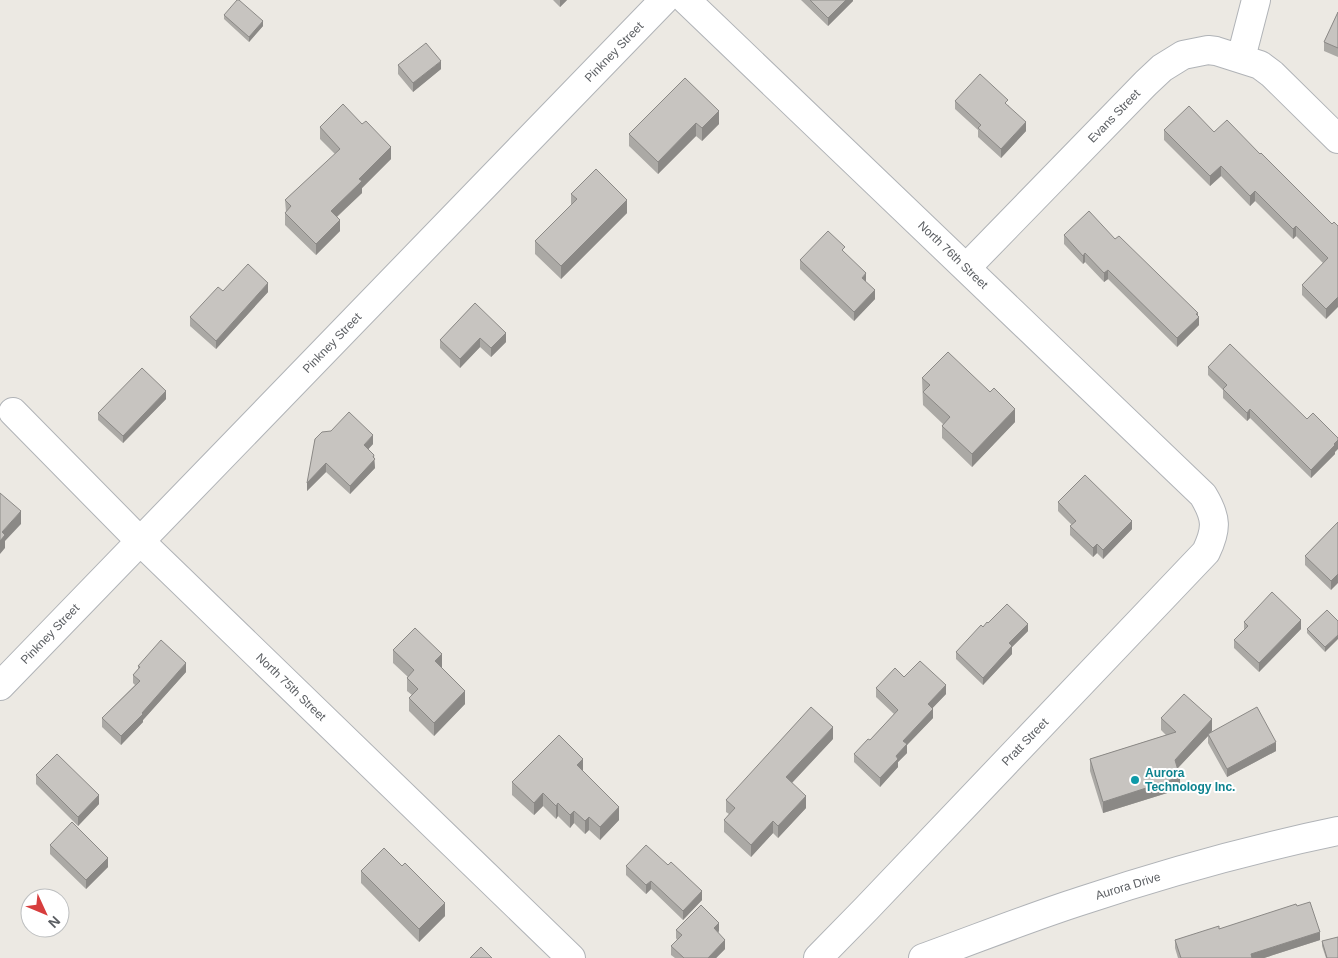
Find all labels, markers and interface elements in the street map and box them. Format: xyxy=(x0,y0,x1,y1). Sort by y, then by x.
street label: Pinkney Street xyxy=(582,19,647,85)
street label: Evans Street xyxy=(1085,86,1143,146)
street label: North 76th Street xyxy=(915,218,991,292)
street label: Pinkney Street xyxy=(300,310,365,376)
street label: Pinkney Street xyxy=(18,601,83,667)
street label: North 75th Street xyxy=(253,650,329,724)
street label: Pratt Street xyxy=(999,715,1052,769)
place label: Aurora Technology Inc. xyxy=(1145,766,1235,794)
marker: Aurora Technology Inc. xyxy=(1129,774,1141,786)
street label: Aurora Drive xyxy=(1094,869,1163,903)
north arrow xyxy=(20,888,70,938)
text: N xyxy=(45,913,64,931)

